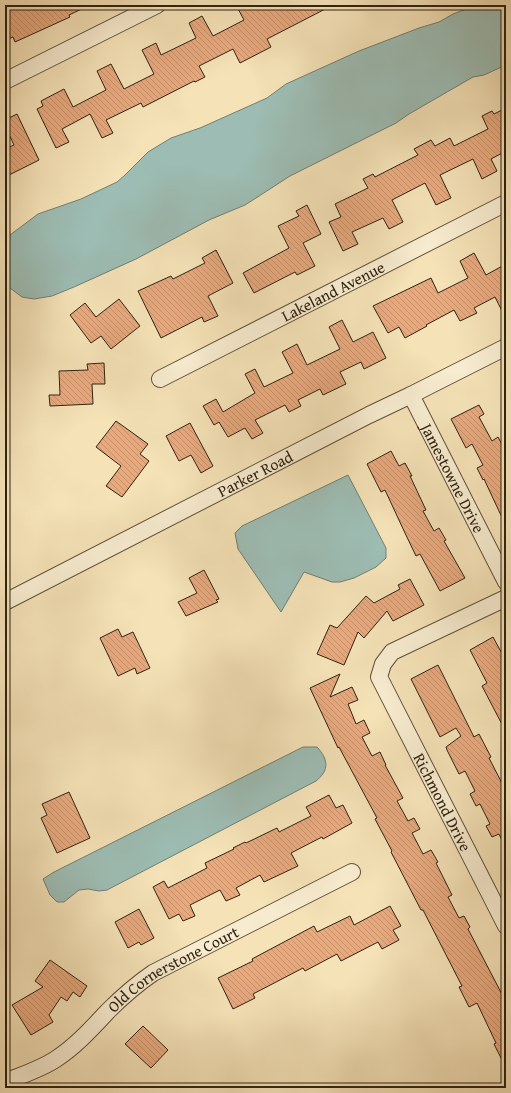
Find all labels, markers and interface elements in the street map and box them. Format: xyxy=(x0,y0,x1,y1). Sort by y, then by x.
street label: Lakeland Avenue xyxy=(277,255,389,327)
street label: Jamestowne Drive xyxy=(414,417,491,537)
street label: Parker Road xyxy=(213,444,297,503)
street label: Richmond Drive xyxy=(408,748,478,855)
street label: Old Cornerstone Court xyxy=(102,919,243,1018)

